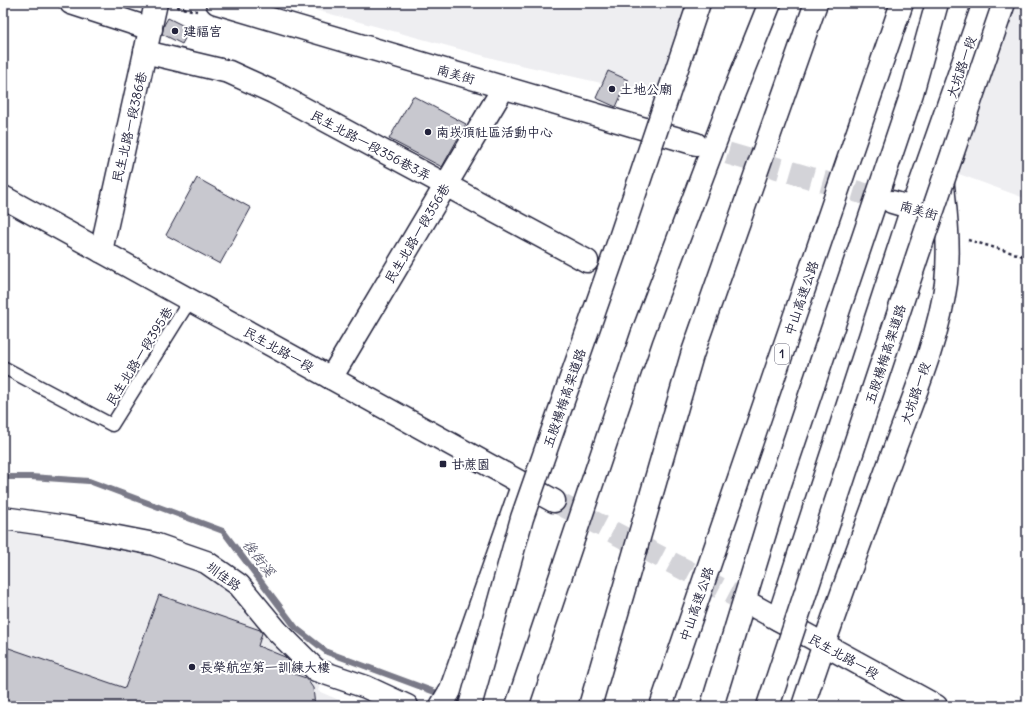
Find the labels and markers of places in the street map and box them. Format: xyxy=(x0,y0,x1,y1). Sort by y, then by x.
place label: 建福宮 xyxy=(183,23,222,40)
marker: 建福宮 xyxy=(170,26,180,36)
place label: 土地公廟 xyxy=(620,81,672,98)
marker: 土地公廟 xyxy=(607,84,617,94)
place label: 南崁頂社區活動中心 xyxy=(436,124,553,141)
marker: 南崁頂社區活動中心 xyxy=(423,127,433,137)
place label: 甘蔗園 xyxy=(451,456,490,473)
marker: 甘蔗園 xyxy=(438,459,448,469)
place label: 長榮航空第一訓練大樓 xyxy=(200,659,330,676)
marker: 長榮航空第一訓練大樓 xyxy=(187,662,197,672)

